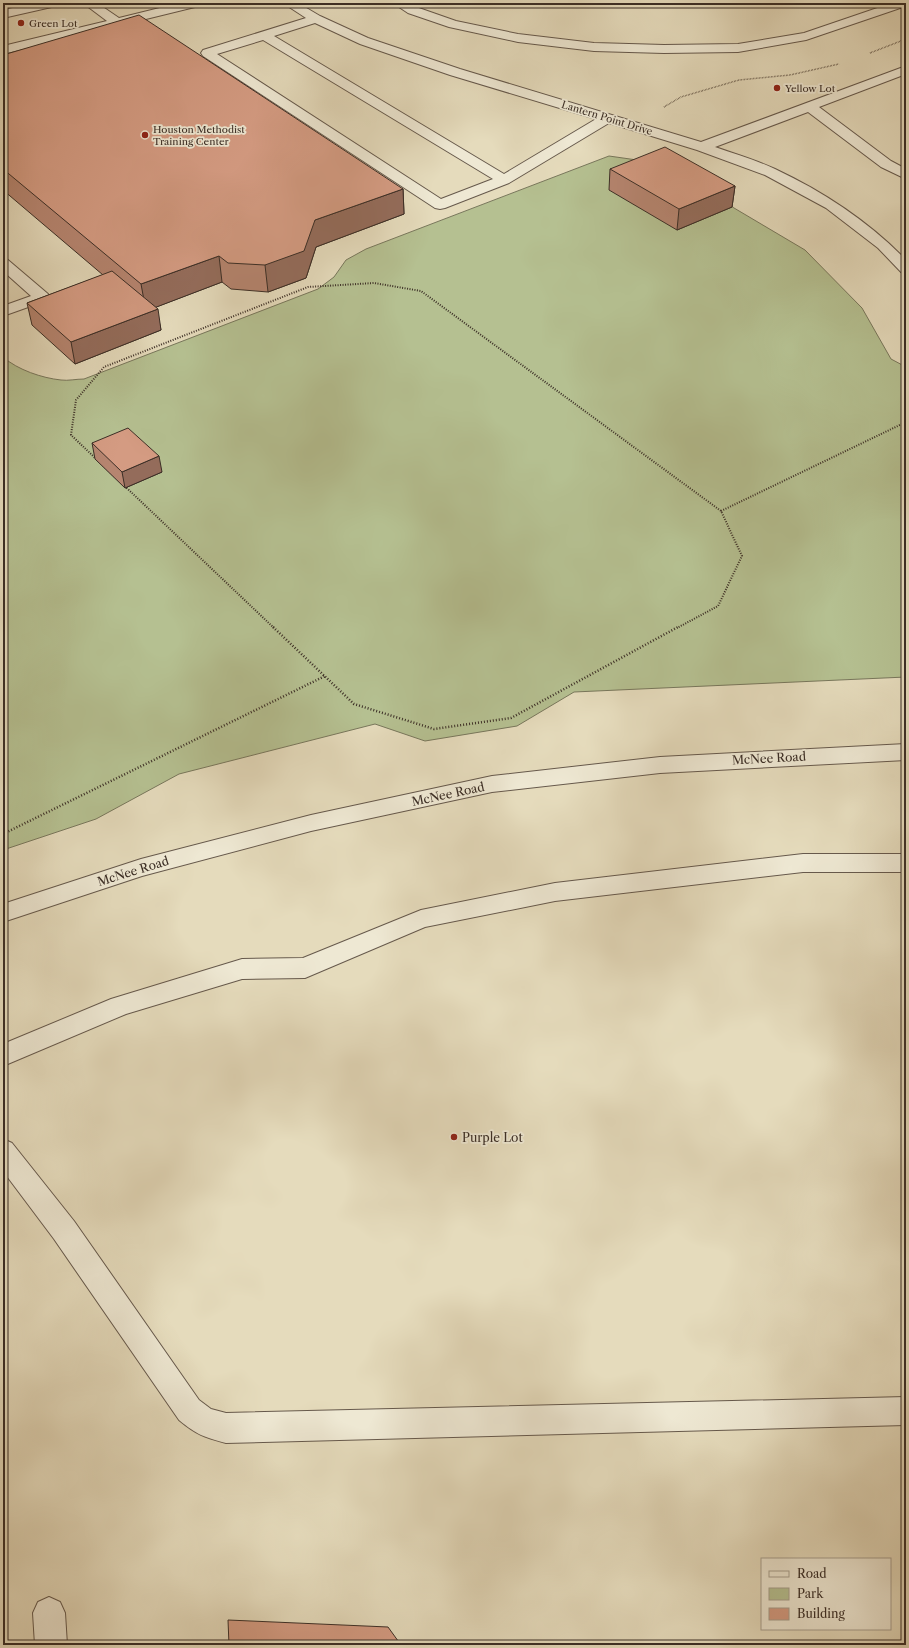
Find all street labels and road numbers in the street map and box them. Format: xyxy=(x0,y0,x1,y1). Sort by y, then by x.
street label: Lantern Point Drive xyxy=(560,98,654,138)
street label: McNee Road xyxy=(732,749,807,767)
street label: McNee Road xyxy=(410,779,486,809)
street label: McNee Road xyxy=(95,853,171,889)

